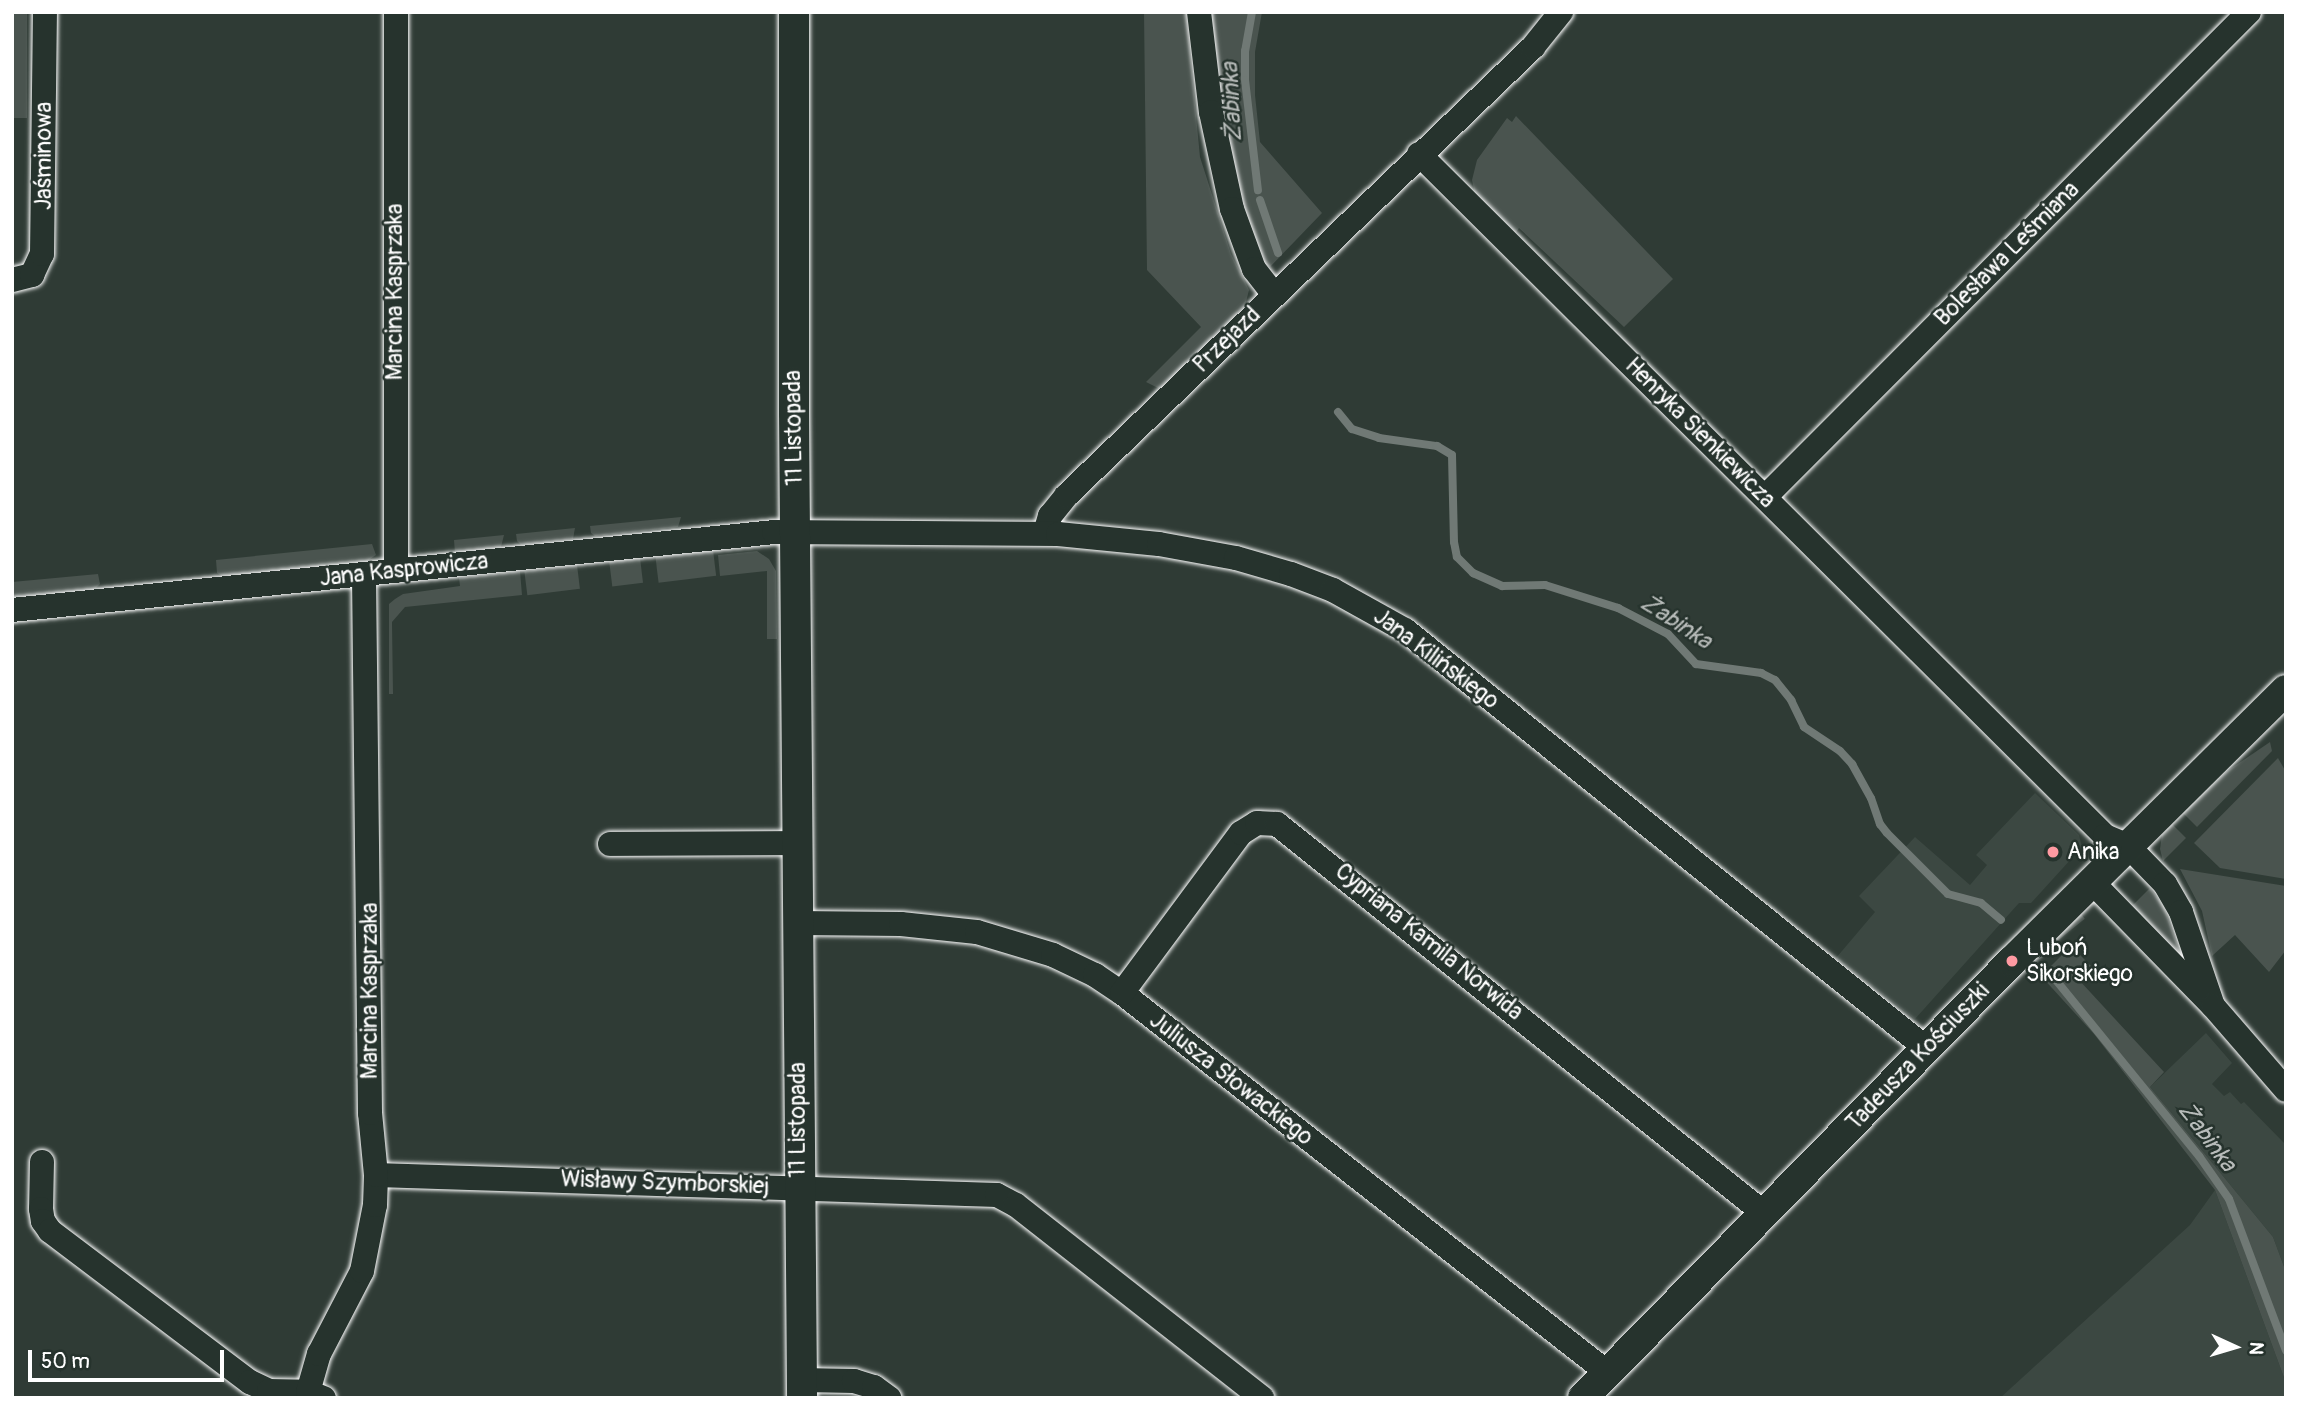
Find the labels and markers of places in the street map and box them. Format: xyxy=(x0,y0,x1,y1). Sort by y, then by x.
place label: Anika xyxy=(2067,838,2119,866)
marker: Anika xyxy=(2045,844,2061,860)
place label: Luboń Sikorskiego xyxy=(2026,934,2133,988)
marker: Luboń Sikorskiego xyxy=(2004,953,2020,969)

